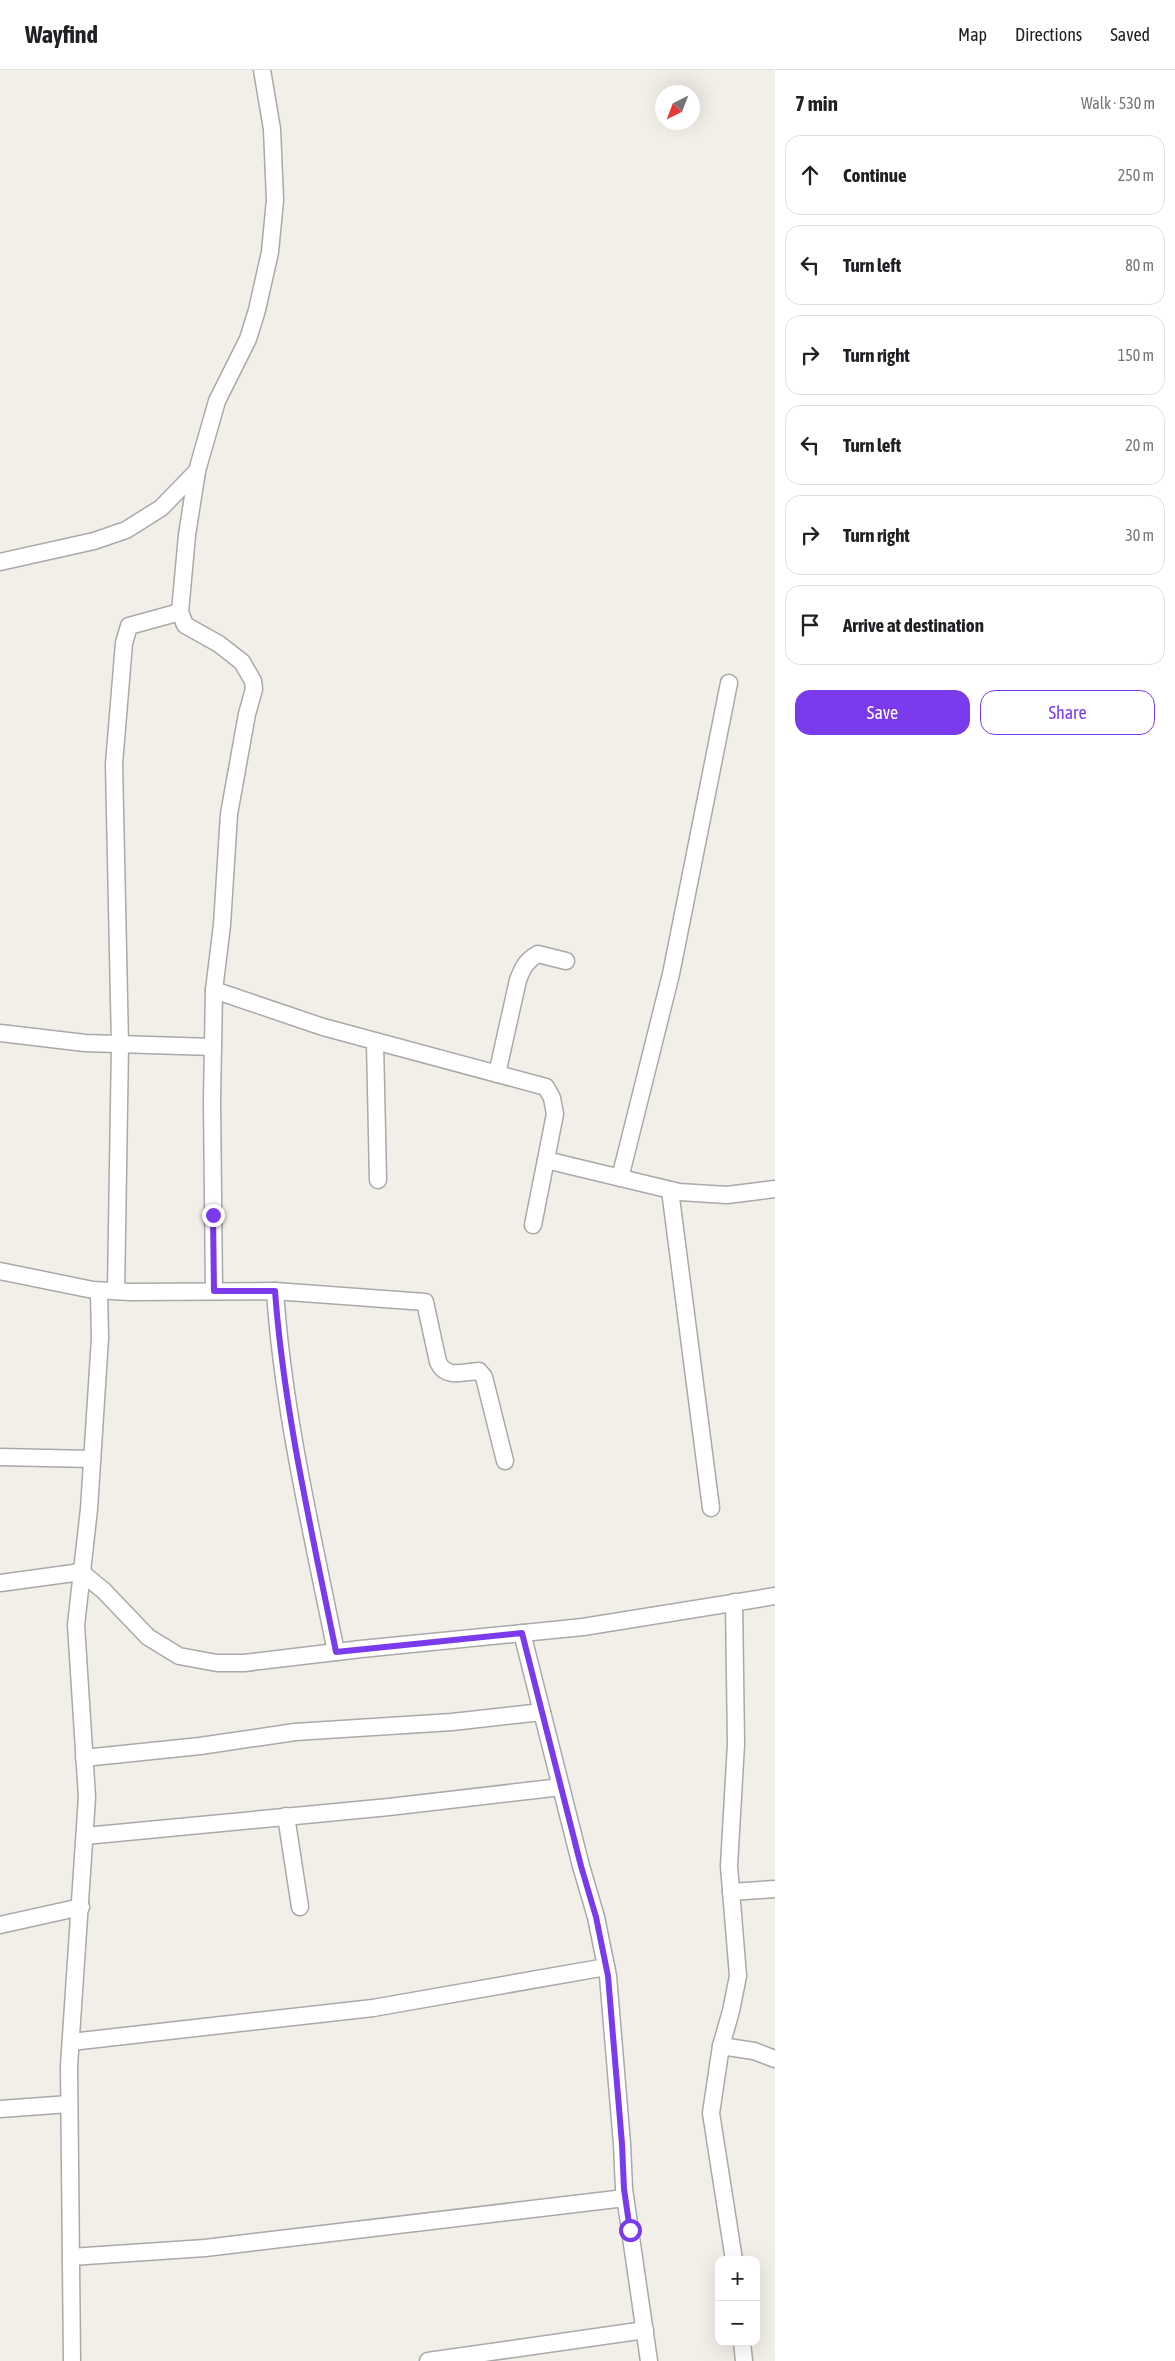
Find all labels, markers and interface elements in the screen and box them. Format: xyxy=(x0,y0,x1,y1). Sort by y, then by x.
text: Wayfind xyxy=(25,21,98,48)
text: Map xyxy=(958,24,987,45)
text: Directions xyxy=(1015,24,1082,45)
text: Saved xyxy=(1110,24,1150,45)
north arrow xyxy=(655,85,700,130)
text: 7 min xyxy=(795,91,838,115)
text: Walk · 530 m xyxy=(1081,94,1155,112)
icon: ahead xyxy=(796,161,824,189)
text: Continue xyxy=(843,164,907,186)
text: 250 m xyxy=(1118,166,1154,184)
icon: left xyxy=(796,251,824,279)
text: Turn left xyxy=(843,254,901,276)
text: 80 m xyxy=(1125,256,1154,274)
icon: right xyxy=(796,341,824,369)
text: Turn right xyxy=(843,344,910,366)
text: 150 m xyxy=(1118,346,1154,364)
icon: left xyxy=(796,431,824,459)
text: Turn left xyxy=(843,434,901,456)
text: 20 m xyxy=(1125,436,1154,454)
icon: right xyxy=(796,521,824,549)
text: Turn right xyxy=(843,524,910,546)
text: 30 m xyxy=(1125,526,1154,544)
icon: arrive xyxy=(796,611,824,639)
text: Arrive at destination xyxy=(843,614,984,636)
button: Save xyxy=(795,690,970,735)
button: Share xyxy=(980,690,1155,735)
route end xyxy=(202,1204,225,1227)
route start xyxy=(619,2219,642,2242)
map controls xyxy=(715,2256,760,2346)
button: + xyxy=(715,2256,760,2301)
button: − xyxy=(715,2301,760,2346)

